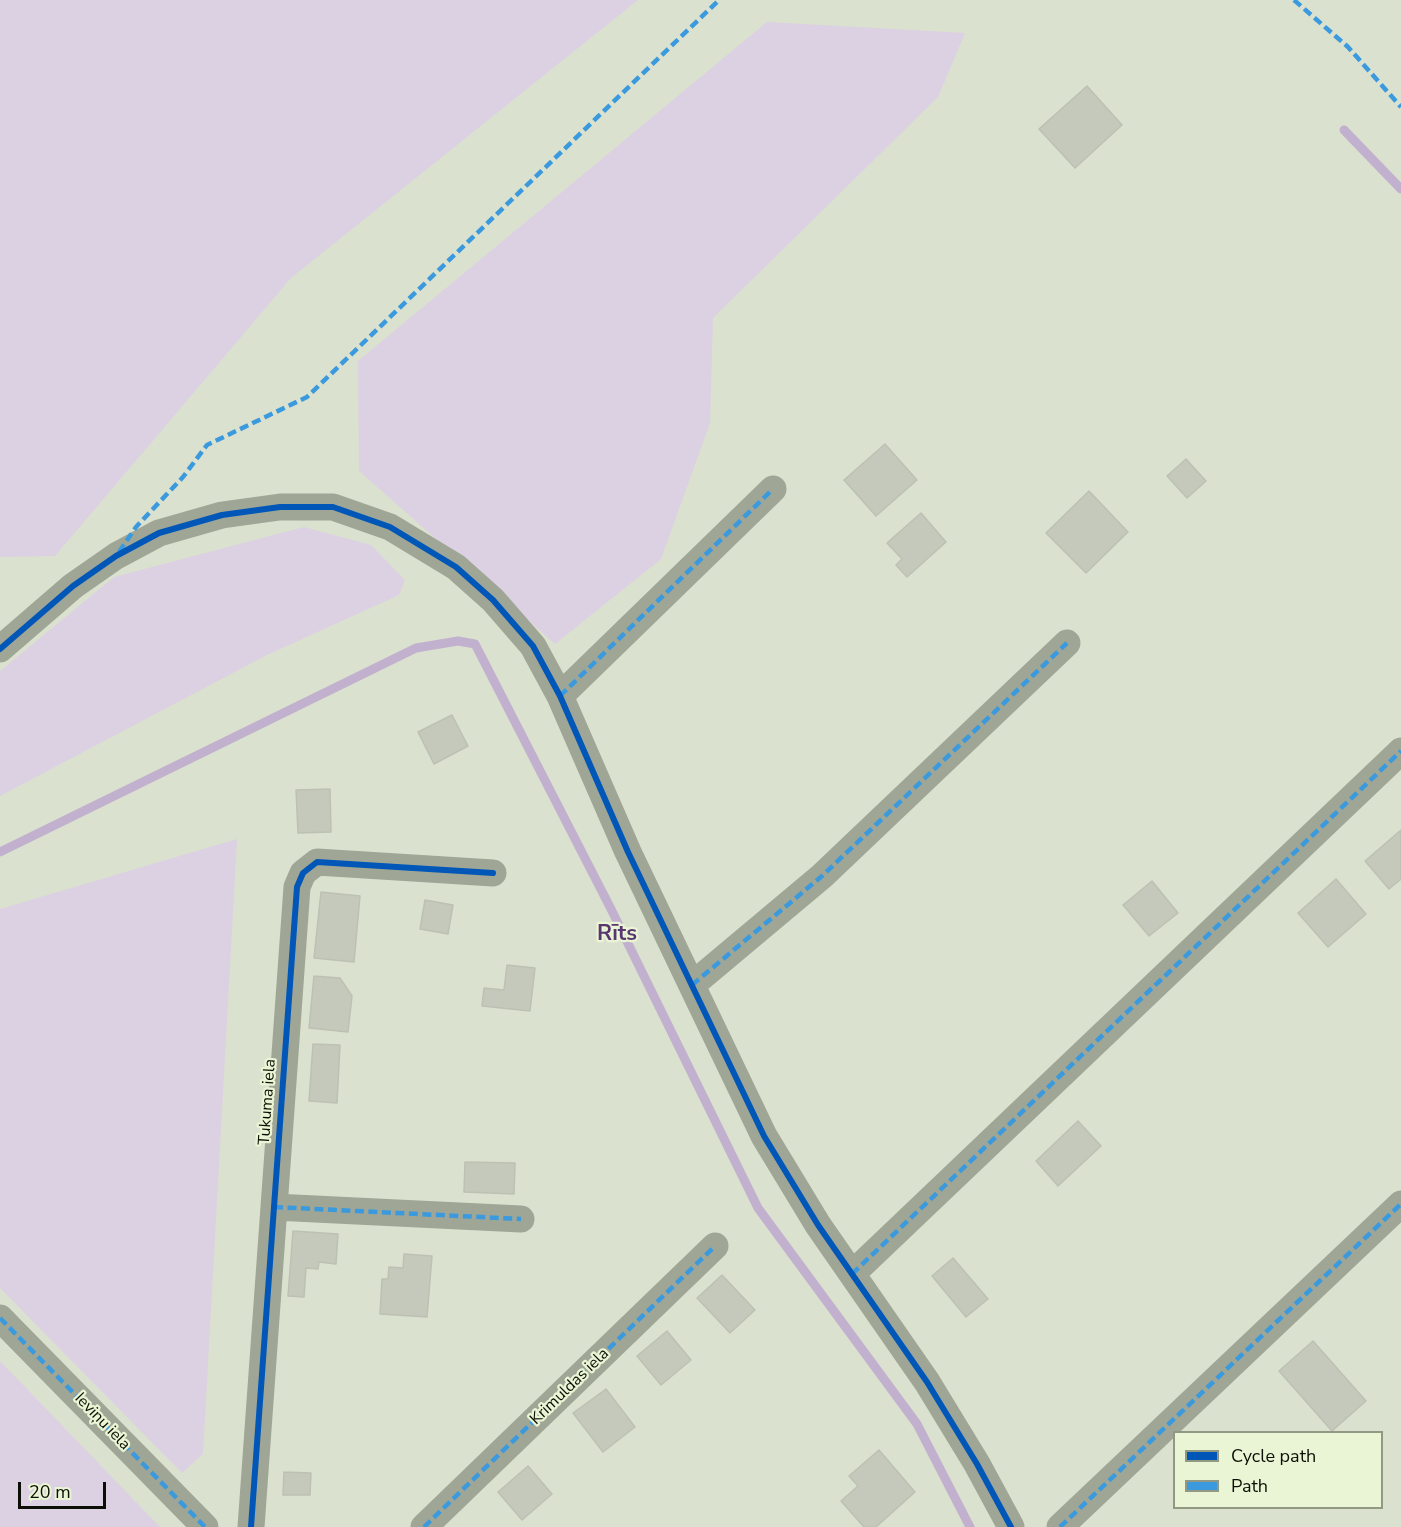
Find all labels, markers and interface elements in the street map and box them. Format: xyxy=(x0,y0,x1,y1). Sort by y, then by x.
district label: Rīts xyxy=(597,922,637,948)
street label: Tukuma iela xyxy=(255,1058,281,1146)
street label: Krimuldas iela xyxy=(527,1345,613,1429)
street label: Ieviņu iela xyxy=(70,1389,134,1455)
legend xyxy=(1173,1431,1383,1509)
text: Cycle path xyxy=(1231,1444,1316,1468)
scale bar xyxy=(21,1470,110,1508)
text: Path xyxy=(1231,1474,1268,1498)
text: 20 m xyxy=(29,1480,71,1504)

